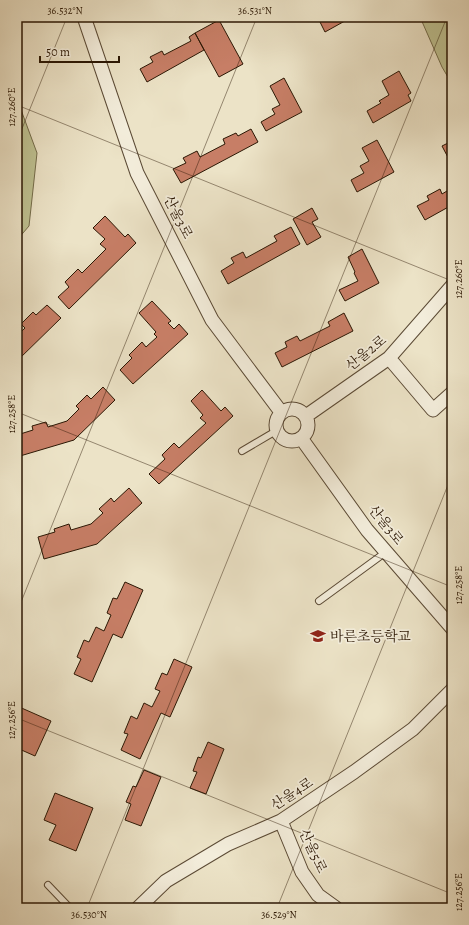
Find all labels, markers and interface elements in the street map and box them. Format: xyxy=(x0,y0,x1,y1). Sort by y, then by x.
text: 36.532°N xyxy=(47,4,83,17)
text: 36.531°N xyxy=(238,4,272,17)
scale bar xyxy=(40,38,119,64)
text: 50 m xyxy=(46,44,70,60)
text: 127.260°E xyxy=(5,87,18,127)
street label: 산울3로 xyxy=(159,192,197,242)
text: 127.260°E xyxy=(452,259,465,299)
street label: 산울2로 xyxy=(342,330,391,375)
text: 127.258°E xyxy=(5,395,18,433)
street label: 산울3로 xyxy=(364,501,408,549)
text: 127.258°E xyxy=(452,566,465,604)
school or university icon: 바른초등학교 xyxy=(309,627,327,645)
place label: 바른초등학교 xyxy=(330,627,412,646)
text: 127.256°E xyxy=(5,701,18,739)
street label: 산울4로 xyxy=(267,773,317,815)
street label: 산울5로 xyxy=(295,826,332,877)
text: 127.256°E xyxy=(452,873,465,911)
text: 36.530°N xyxy=(71,908,107,921)
text: 36.529°N xyxy=(261,908,297,921)

